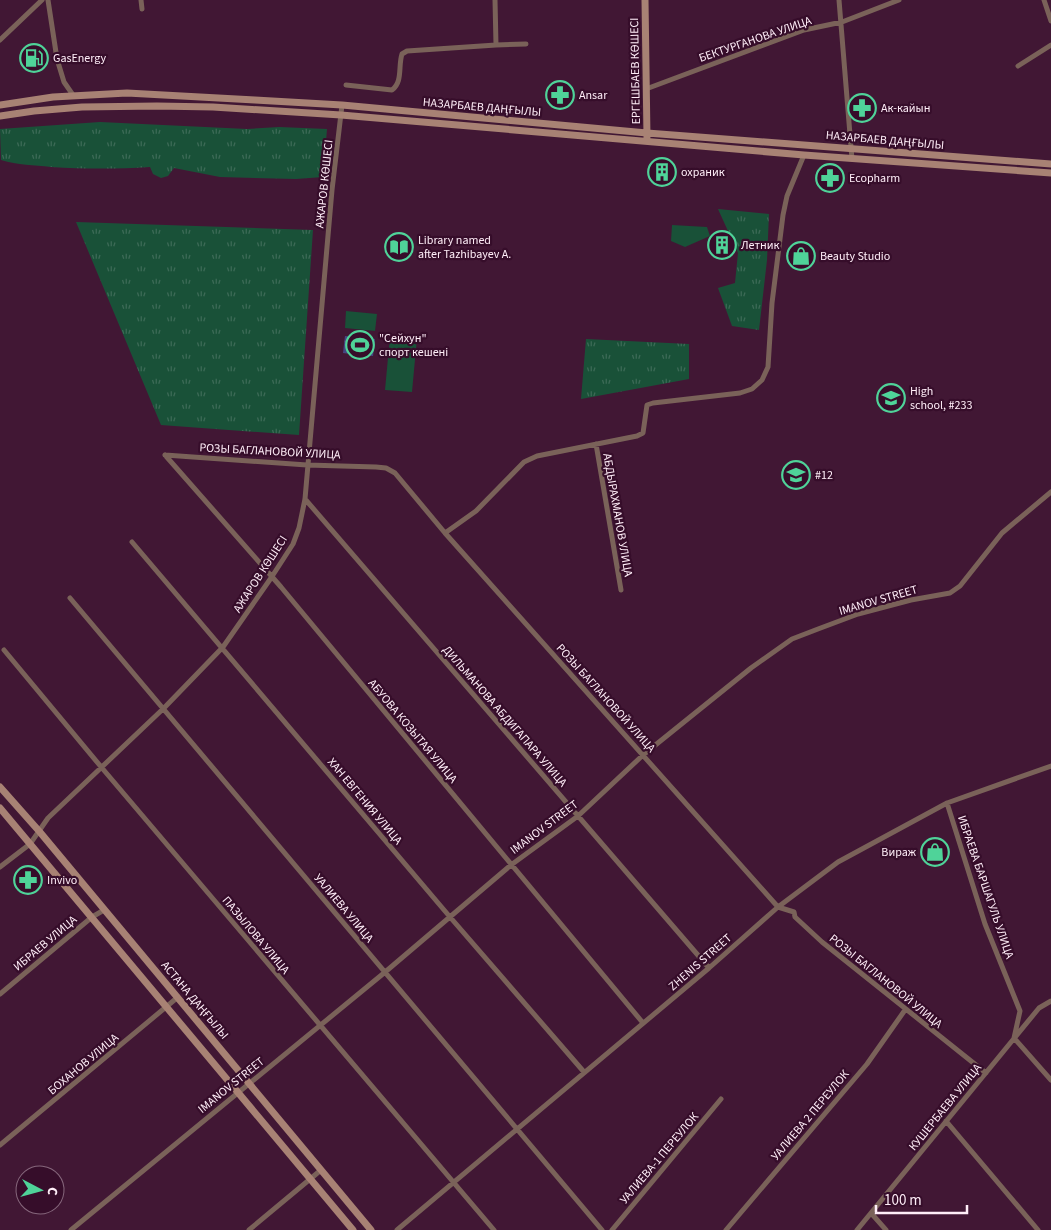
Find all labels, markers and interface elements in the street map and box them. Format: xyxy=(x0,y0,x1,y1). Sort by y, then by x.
street label: БЕКТУРГАНОВА УЛИЦА xyxy=(696,12,814,67)
street label: ЕРГЕШБАЕВ КӨШЕСІ xyxy=(626,17,645,125)
fuel station icon: GasEnergy xyxy=(19,43,49,73)
place label: GasEnergy xyxy=(53,50,107,67)
pharmacy icon: Ansar xyxy=(545,80,575,110)
place label: Ansar xyxy=(579,87,608,104)
pharmacy icon: Ак-кайын xyxy=(847,93,877,123)
street label: НАЗАРБАЕВ ДАҢҒЫЛЫ xyxy=(422,94,542,121)
place label: Ак-кайын xyxy=(881,100,930,117)
street label: НАЗАРБАЕВ ДАҢҒЫЛЫ xyxy=(825,127,945,154)
street label: АЖАРОВ КӨШЕСІ xyxy=(311,139,338,229)
building icon: охраник xyxy=(647,157,677,187)
pharmacy icon: Ecopharm xyxy=(815,163,845,193)
place label: охраник xyxy=(681,164,725,181)
place label: Ecopharm xyxy=(849,170,900,187)
building icon: Летник xyxy=(707,230,737,260)
library icon: Library named after Tazhibayev A. xyxy=(384,232,414,262)
place label: Library named after Tazhibayev A. xyxy=(418,232,511,263)
place label: Летник xyxy=(741,237,779,254)
shop icon: Beauty Studio xyxy=(786,241,816,271)
place label: Beauty Studio xyxy=(820,248,890,265)
sports icon: "Сейхун" спорт кешені xyxy=(345,330,375,360)
place label: "Сейхун" спорт кешені xyxy=(379,330,448,361)
school or university icon: High school, #233 xyxy=(876,383,906,413)
place label: High school, #233 xyxy=(910,383,972,414)
street label: РОЗЫ БАГЛАНОВОЙ УЛИЦА xyxy=(199,439,341,464)
street label: АБДЫРАХМАНОВ УЛИЦА xyxy=(598,452,637,579)
school or university icon: #12 xyxy=(781,460,811,490)
place label: #12 xyxy=(815,467,833,484)
street label: АЖАРОВ КӨШЕСІ xyxy=(229,532,292,616)
street label: IMANOV STREET xyxy=(837,581,920,620)
street label: РОЗЫ БАГЛАНОВОЙ УЛИЦА xyxy=(552,640,660,757)
street label: ДИЛЬМАНОВА АБДИГАПАРА УЛИЦА xyxy=(438,642,571,791)
street label: АБУОВА КОЗЫТАЯ УЛИЦА xyxy=(364,676,462,787)
street label: ХАН ЕВГЕНИЯ УЛИЦА xyxy=(323,754,406,849)
street label: IMANOV STREET xyxy=(507,796,582,859)
street label: ИБРАЕВА БАРШАГУЛЬ УЛИЦА xyxy=(953,813,1018,962)
shop icon: Вираж xyxy=(920,837,950,867)
place label: Вираж xyxy=(881,844,917,861)
pharmacy icon: Invivo xyxy=(13,865,43,895)
street label: УАЛИЕВА УЛИЦА xyxy=(310,870,378,947)
place label: Invivo xyxy=(47,872,77,889)
street label: ПАЗЫЛОВА УЛИЦА xyxy=(218,893,294,978)
street label: ИБРАЕВ УЛИЦА xyxy=(10,911,81,975)
street label: ZHENIS STREET xyxy=(665,930,736,995)
street label: РОЗЫ БАГЛАНОВОЙ УЛИЦА xyxy=(825,930,946,1033)
street label: АСТАНА ДАҢҒЫЛЫ xyxy=(157,958,232,1043)
street label: БОХАНОВ УЛИЦА xyxy=(44,1029,123,1099)
street label: IMANOV STREET xyxy=(194,1053,269,1118)
street label: КУШЕРБАЕВА УЛИЦА xyxy=(905,1060,986,1154)
street label: УАЛИЕВА 2 ПЕРЕУЛОК xyxy=(767,1066,853,1164)
street label: УАЛИЕВА-1 ПЕРЕУЛОК xyxy=(616,1109,703,1208)
north arrow xyxy=(15,1165,65,1215)
scale bar xyxy=(876,1182,967,1214)
text: С xyxy=(42,1186,62,1196)
text: 100 m xyxy=(884,1190,922,1211)

